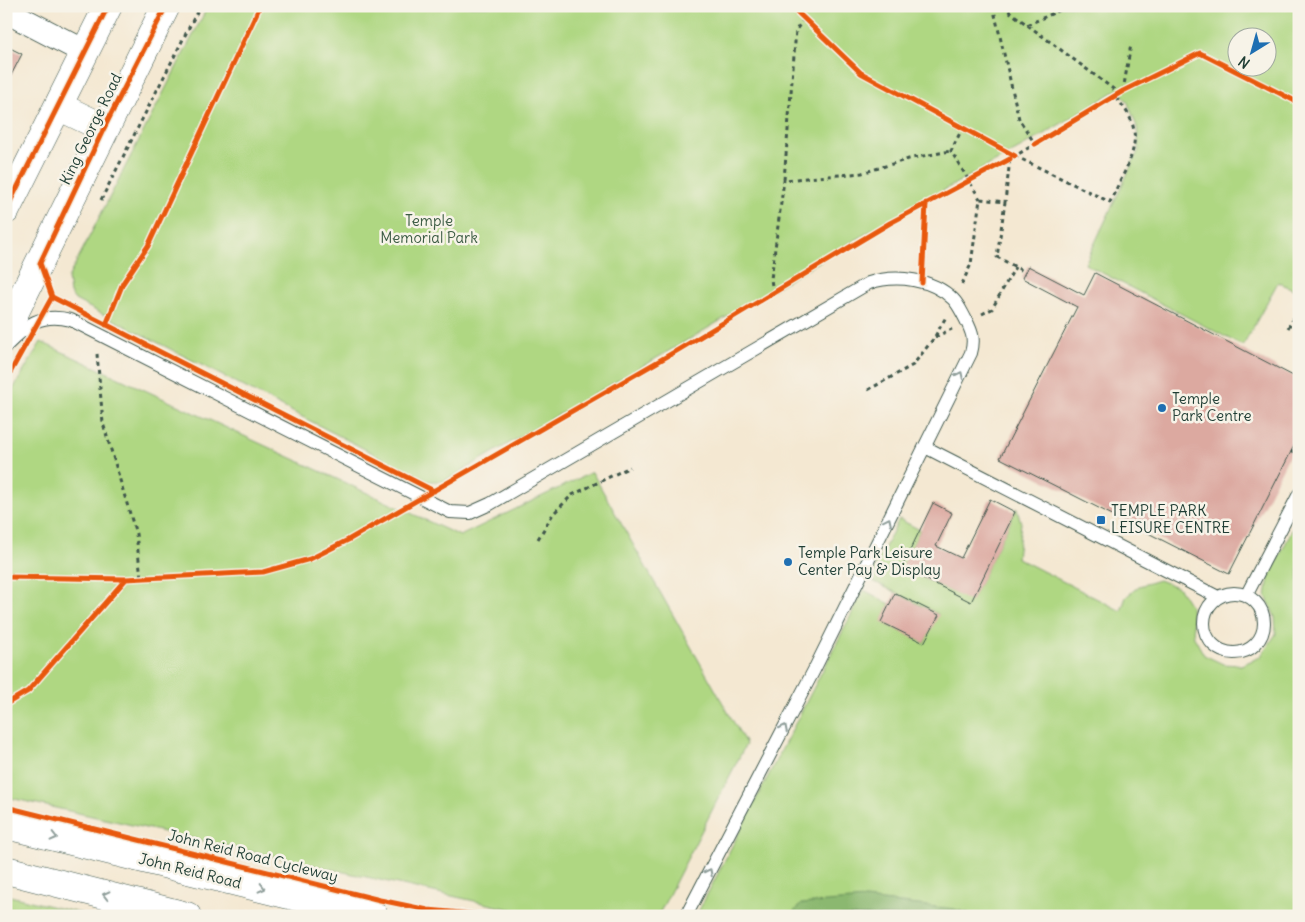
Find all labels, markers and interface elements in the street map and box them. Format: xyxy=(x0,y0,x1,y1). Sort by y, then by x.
north arrow xyxy=(1228,28,1278,78)
text: N xyxy=(1235,52,1253,72)
street label: King George Road xyxy=(55,70,126,188)
park label: Temple Memorial Park xyxy=(380,211,478,247)
one-way arrow xyxy=(954,371,964,380)
place label: Temple Park Centre xyxy=(1172,389,1252,425)
marker: Temple Park Centre xyxy=(1156,402,1168,414)
place label: TEMPLE PARK LEISURE CENTRE xyxy=(1111,501,1230,537)
marker: TEMPLE PARK LEISURE CENTRE xyxy=(1095,514,1107,526)
one-way arrow xyxy=(882,517,892,526)
place label: Temple Park Leisure Center Pay & Display xyxy=(798,543,941,579)
marker: Temple Park Leisure Center Pay & Display xyxy=(782,556,794,568)
one-way arrow xyxy=(778,724,788,733)
street label: John Reid Road Cycleway xyxy=(166,826,340,886)
one-way arrow xyxy=(49,831,58,842)
street label: John Reid Road xyxy=(137,850,243,892)
one-way arrow xyxy=(703,869,713,878)
one-way arrow xyxy=(258,882,267,893)
one-way arrow xyxy=(102,890,110,901)

